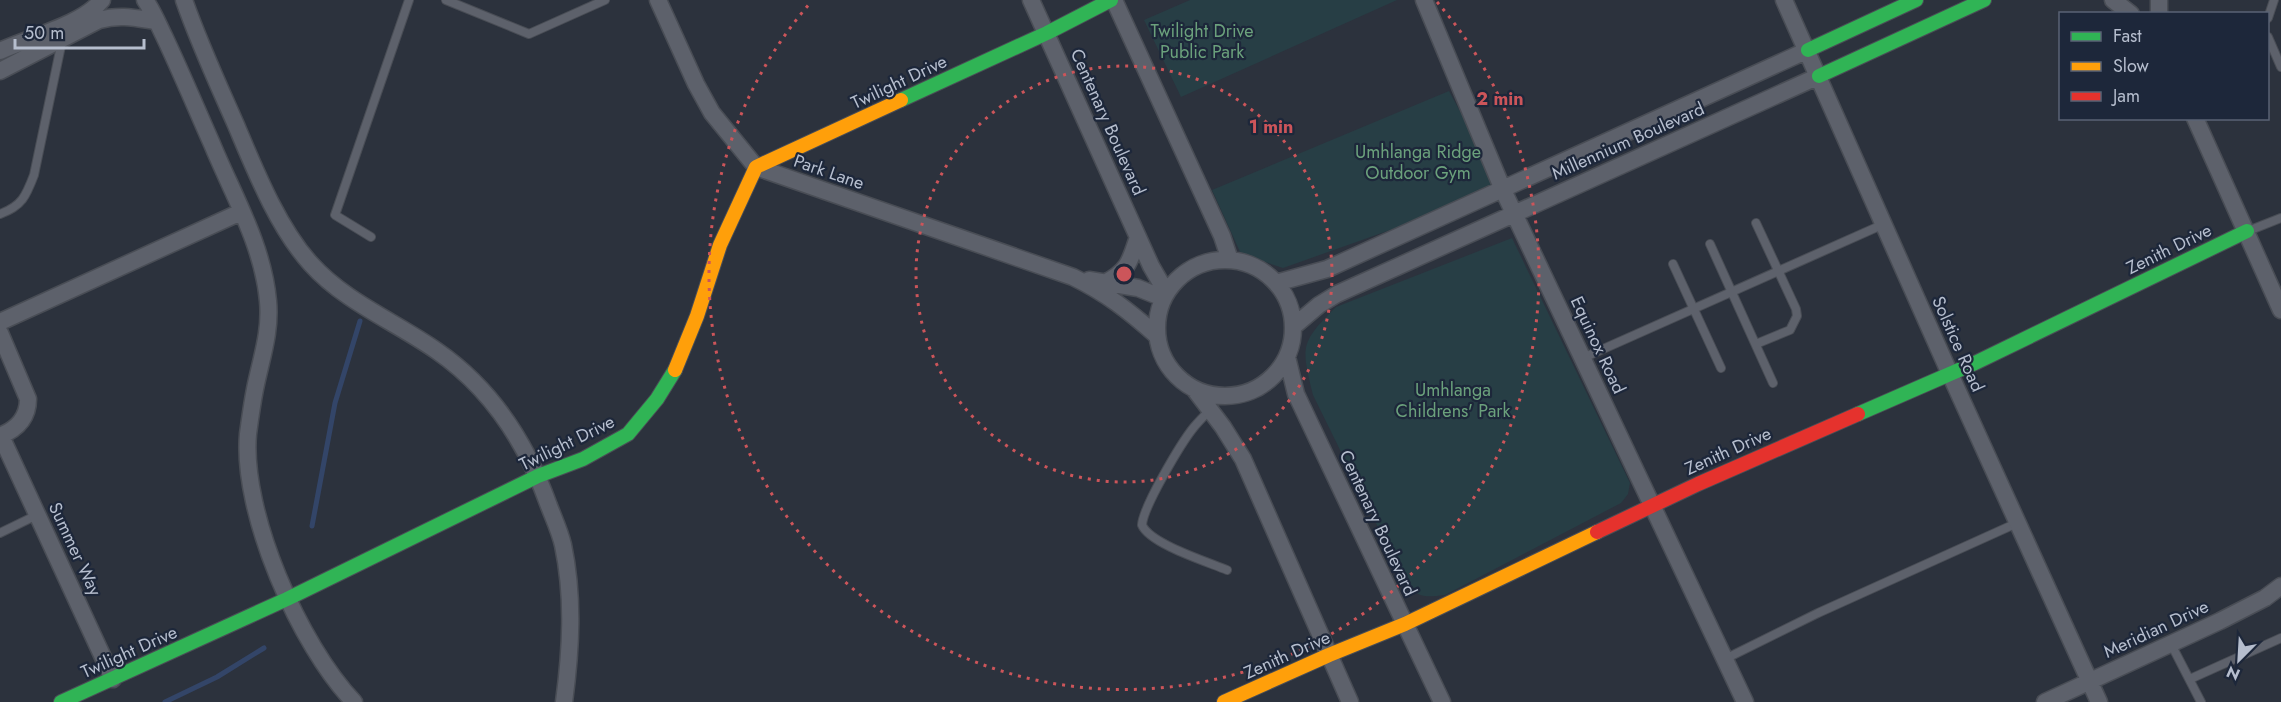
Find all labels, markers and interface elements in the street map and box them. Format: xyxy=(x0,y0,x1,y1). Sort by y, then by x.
scale bar xyxy=(15,12,144,50)
legend xyxy=(2059,12,2269,120)
park label: Twilight Drive Public Park xyxy=(1150,18,1254,65)
text: 50 m xyxy=(24,20,64,46)
text: Fast xyxy=(2113,23,2142,49)
street label: Centenary Boulevard xyxy=(1064,44,1152,200)
street label: Twilight Drive xyxy=(847,48,951,116)
text: Slow xyxy=(2113,53,2150,79)
text: Jam xyxy=(2111,83,2140,109)
text: 2 min xyxy=(1476,86,1524,112)
street label: Millennium Boulevard xyxy=(1547,96,1709,186)
text: 1 min xyxy=(1249,114,1293,140)
park label: Umhlanga Ridge Outdoor Gym xyxy=(1355,139,1481,186)
street label: Park Lane xyxy=(790,148,868,196)
street label: Zenith Drive xyxy=(2122,217,2216,281)
centre of rings xyxy=(1114,264,1134,284)
street label: Equinox Road xyxy=(1564,292,1632,398)
street label: Solstice Road xyxy=(1925,292,1991,396)
park label: Umhlanga Childrens' Park xyxy=(1396,377,1510,424)
street label: Twilight Drive xyxy=(515,409,619,477)
street label: Zenith Drive xyxy=(1681,420,1775,482)
street label: Centenary Boulevard xyxy=(1333,446,1423,600)
street label: Summer Way xyxy=(42,498,108,600)
street label: Meridian Drive xyxy=(2099,593,2213,665)
street label: Twilight Drive xyxy=(77,619,181,685)
street label: Zenith Drive xyxy=(1240,624,1334,686)
north arrow xyxy=(2209,630,2269,690)
text: N xyxy=(2223,660,2244,686)

